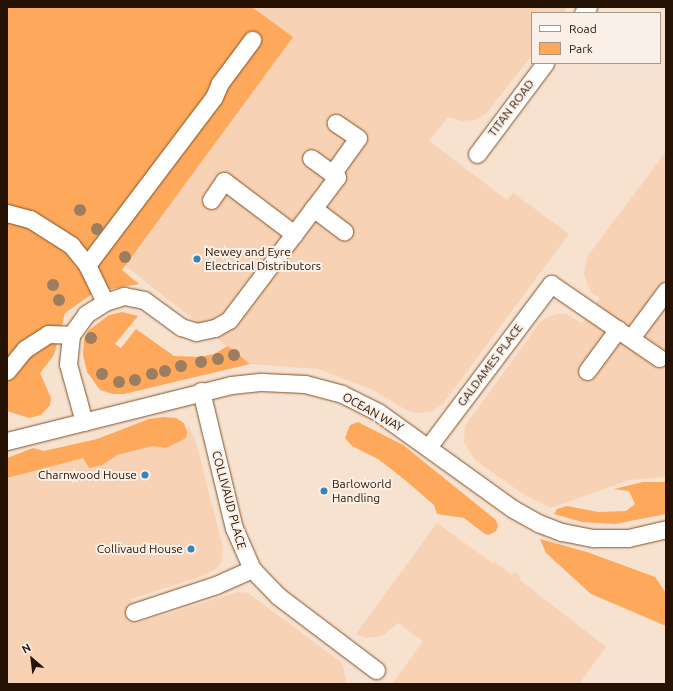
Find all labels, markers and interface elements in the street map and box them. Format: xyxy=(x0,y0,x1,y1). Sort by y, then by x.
legend xyxy=(531,12,661,64)
text: Road xyxy=(569,22,597,35)
text: Park xyxy=(569,42,593,55)
street label: TITAN ROAD xyxy=(485,77,537,139)
place label: Newey and Eyre Electrical Distributors xyxy=(205,245,321,273)
marker: Newey and Eyre Electrical Distributors xyxy=(192,254,202,264)
street label: GALDAMES PLACE xyxy=(454,321,526,409)
street label: OCEAN WAY xyxy=(340,389,406,435)
street label: COLLIVAUD PLACE xyxy=(209,449,249,551)
place label: Charnwood House xyxy=(38,468,137,482)
marker: Charnwood House xyxy=(140,470,150,480)
place label: Barloworld Handling xyxy=(332,477,392,505)
marker: Barloworld Handling xyxy=(319,486,329,496)
place label: Collivaud House xyxy=(97,542,183,556)
marker: Collivaud House xyxy=(186,544,196,554)
north arrow xyxy=(12,639,52,679)
text: N xyxy=(20,641,33,656)

